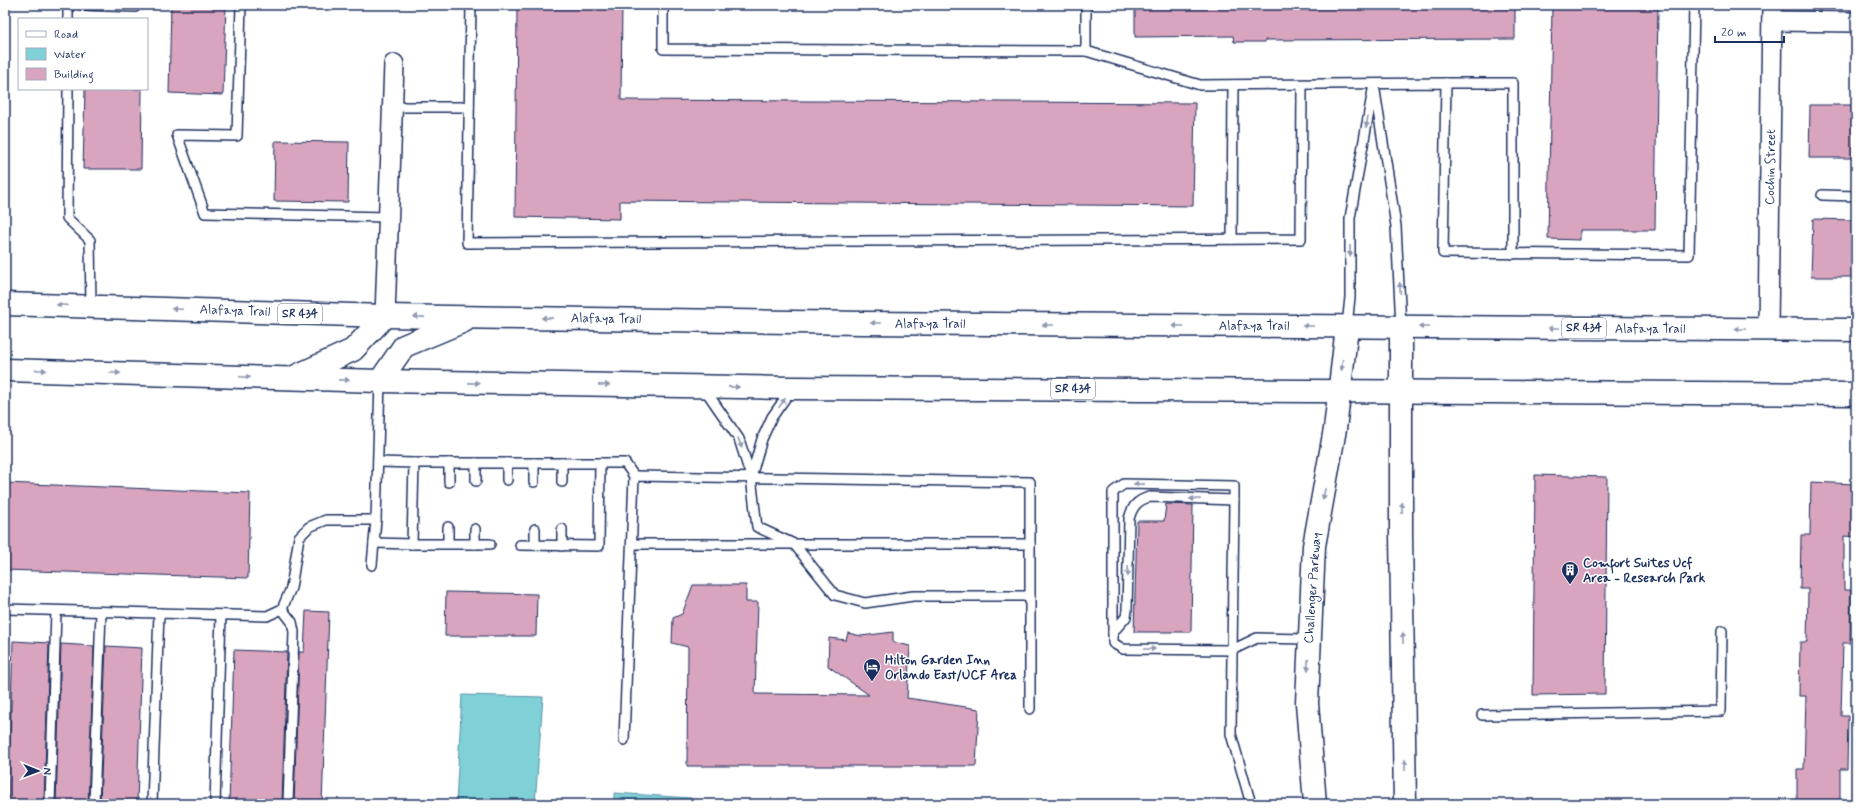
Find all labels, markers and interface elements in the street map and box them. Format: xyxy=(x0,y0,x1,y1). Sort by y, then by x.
legend xyxy=(18,18,148,90)
scale bar xyxy=(1715,18,1784,44)
text: 20 m xyxy=(1721,25,1747,41)
text: Road xyxy=(54,27,78,43)
text: Water xyxy=(54,47,86,63)
text: Building xyxy=(54,67,94,84)
one-way arrow xyxy=(1364,116,1370,128)
street label: Cochin Street xyxy=(1762,129,1780,205)
one-way arrow xyxy=(1347,245,1353,258)
one-way arrow xyxy=(1397,281,1403,294)
street label: Alafaya Trail xyxy=(199,301,271,321)
one-way arrow xyxy=(56,302,68,309)
road number: SR 434 xyxy=(278,304,322,324)
one-way arrow xyxy=(171,306,183,313)
street label: Alafaya Trail xyxy=(571,310,642,328)
one-way arrow xyxy=(412,314,425,320)
one-way arrow xyxy=(540,315,553,321)
street label: Alafaya Trail xyxy=(895,316,966,333)
street label: Alafaya Trail xyxy=(1219,318,1290,335)
road number: SR 434 xyxy=(1562,318,1606,338)
one-way arrow xyxy=(869,320,882,326)
street label: Alafaya Trail xyxy=(1615,321,1686,338)
one-way arrow xyxy=(1041,322,1054,328)
one-way arrow xyxy=(1171,323,1184,329)
one-way arrow xyxy=(1302,323,1314,330)
one-way arrow xyxy=(1417,324,1430,330)
one-way arrow xyxy=(1547,325,1560,331)
one-way arrow xyxy=(1733,326,1746,332)
one-way arrow xyxy=(1339,359,1345,371)
one-way arrow xyxy=(35,367,48,373)
one-way arrow xyxy=(109,369,121,376)
one-way arrow xyxy=(239,374,252,380)
one-way arrow xyxy=(338,377,351,383)
one-way arrow xyxy=(468,379,480,386)
road number: SR 434 xyxy=(1051,379,1095,399)
one-way arrow xyxy=(598,382,611,388)
one-way arrow xyxy=(728,384,740,391)
one-way arrow xyxy=(778,397,786,408)
one-way arrow xyxy=(737,438,743,450)
one-way arrow xyxy=(1133,481,1145,488)
one-way arrow xyxy=(1320,488,1326,500)
one-way arrow xyxy=(1189,495,1201,502)
one-way arrow xyxy=(1399,501,1405,514)
street label: Challenger Parkway xyxy=(1301,532,1326,644)
place label: Comfort Suites Ucf Area - Research Park xyxy=(1583,555,1706,587)
building icon: Comfort Suites Ucf Area - Research Park xyxy=(1560,560,1580,585)
one-way arrow xyxy=(1125,565,1131,578)
one-way arrow xyxy=(1400,631,1406,644)
one-way arrow xyxy=(1144,646,1157,652)
place label: Hilton Garden Inn Orlando East/UCF Area xyxy=(885,652,1017,684)
hotel icon: Hilton Garden Inn Orlando East/UCF Area xyxy=(862,657,882,682)
one-way arrow xyxy=(1305,659,1312,671)
north arrow xyxy=(18,751,58,791)
one-way arrow xyxy=(1402,758,1408,771)
text: N xyxy=(40,767,54,775)

